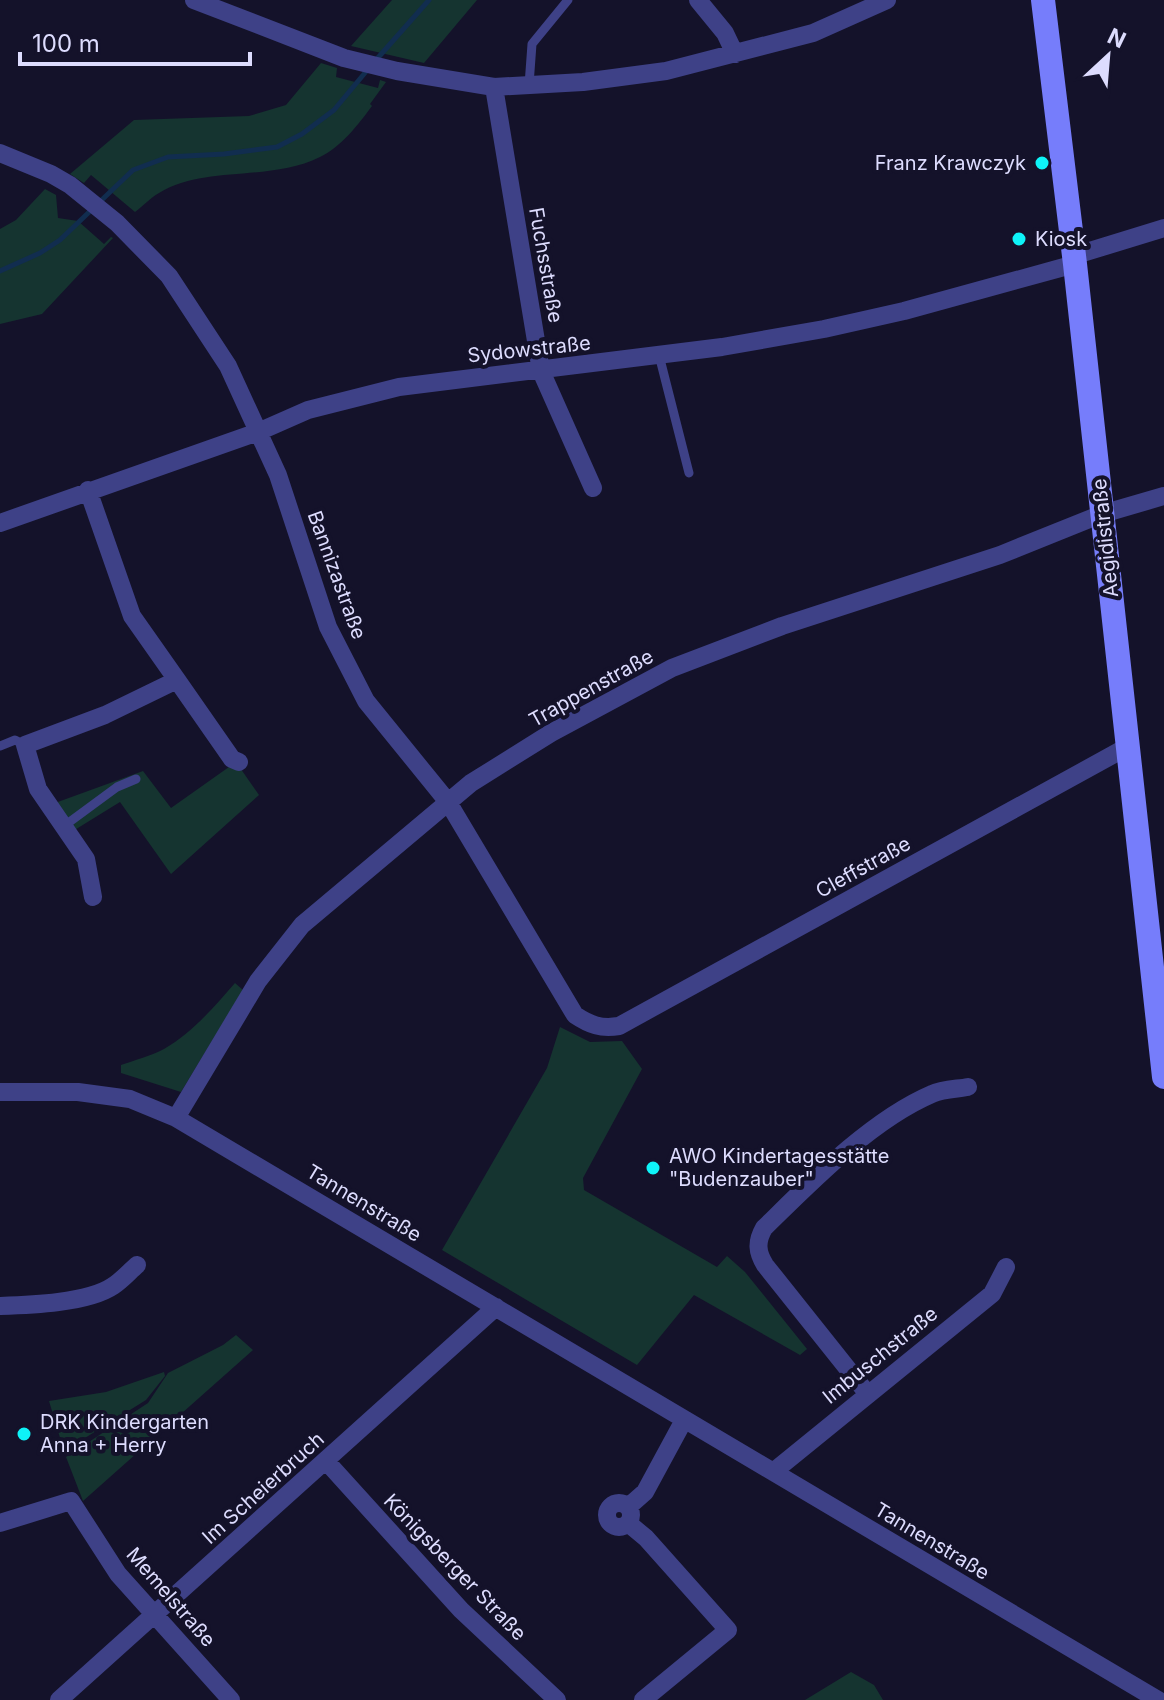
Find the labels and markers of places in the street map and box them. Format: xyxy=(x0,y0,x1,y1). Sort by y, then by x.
place label: Franz Krawczyk xyxy=(875,151,1026,175)
marker: Franz Krawczyk xyxy=(1033,154,1051,172)
place label: Kiosk xyxy=(1035,227,1087,251)
marker: Kiosk xyxy=(1010,230,1028,248)
place label: AWO Kindertagesstätte "Budenzauber" xyxy=(669,1144,889,1191)
marker: AWO Kindertagesstätte "Budenzauber" xyxy=(644,1159,662,1177)
place label: DRK Kindergarten Anna + Herry xyxy=(40,1410,209,1457)
marker: DRK Kindergarten Anna + Herry xyxy=(15,1425,33,1443)

